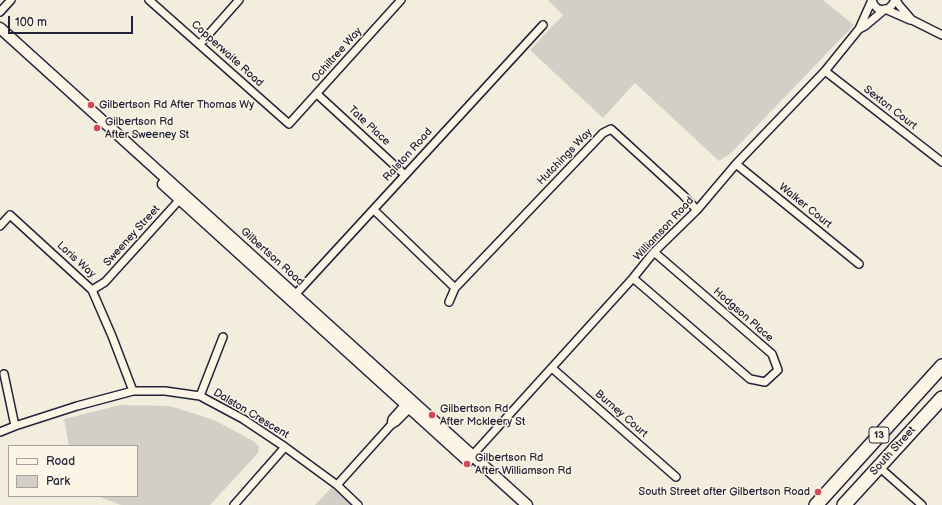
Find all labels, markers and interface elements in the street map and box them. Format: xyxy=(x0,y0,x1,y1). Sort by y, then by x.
scale bar xyxy=(10,8,135,34)
text: 100 m xyxy=(15,15,47,30)
street label: Copperwaite Road xyxy=(188,18,266,90)
street label: Ochiltree Way xyxy=(309,25,365,85)
street label: Sexton Court xyxy=(861,83,919,133)
place label: Gilbertson Rd After Thomas Wy xyxy=(99,98,254,112)
marker: Gilbertson Rd After Thomas Wy xyxy=(86,100,96,110)
street label: Tate Place xyxy=(345,103,393,149)
place label: Gilbertson Rd After Sweeney St xyxy=(105,115,189,141)
marker: Gilbertson Rd After Sweeney St xyxy=(92,123,102,133)
street label: Ralston Road xyxy=(381,126,435,184)
street label: Hutchings Way xyxy=(535,126,595,188)
street label: Walker Court xyxy=(776,181,834,231)
street label: Williamson Road xyxy=(631,194,697,264)
street label: Sweeney Street xyxy=(101,203,163,269)
street label: Gilbertson Road xyxy=(238,225,306,289)
street label: Loris Way xyxy=(54,239,98,281)
street label: Hodgson Place xyxy=(710,285,776,345)
street label: Dalston Crescent xyxy=(211,386,291,442)
street label: Burney Court xyxy=(592,387,650,441)
place label: Gilbertson Rd After Mckleery St xyxy=(440,402,525,428)
marker: Gilbertson Rd After Mckleery St xyxy=(427,410,437,420)
street label: South Street xyxy=(868,424,918,478)
road number: 13 xyxy=(869,427,889,443)
legend xyxy=(8,445,138,497)
place label: Gilbertson Rd After Williamson Rd xyxy=(475,451,572,477)
text: Road xyxy=(46,454,75,469)
marker: Gilbertson Rd After Williamson Rd xyxy=(462,459,472,469)
text: Park xyxy=(46,474,70,489)
place label: South Street after Gilbertson Road xyxy=(639,485,810,499)
marker: South Street after Gilbertson Road xyxy=(813,487,823,497)

